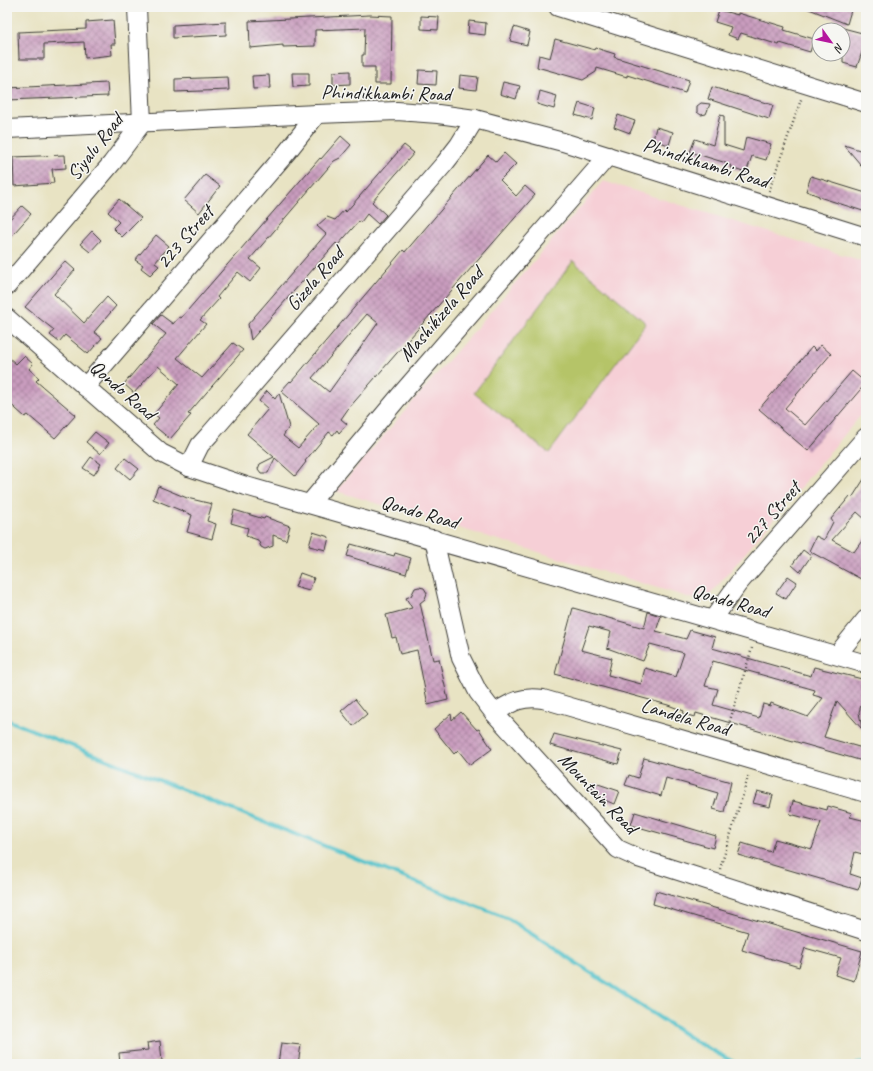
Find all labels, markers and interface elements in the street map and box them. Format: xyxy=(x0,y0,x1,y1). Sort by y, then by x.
north arrow xyxy=(811,22,851,62)
text: N xyxy=(830,41,847,56)
street label: Phindikhambi Road xyxy=(321,79,454,107)
street label: Siyalu Road xyxy=(61,106,131,185)
street label: Phindikhambi Road xyxy=(640,132,775,195)
street label: 223 Street xyxy=(151,198,221,274)
street label: Gizela Road xyxy=(281,240,352,316)
street label: Mashikizela Road xyxy=(393,259,491,366)
street label: Qondo Road xyxy=(85,354,164,428)
street label: 227 Street xyxy=(738,474,808,550)
street label: Qondo Road xyxy=(378,489,465,536)
street label: Qondo Road xyxy=(689,578,776,625)
street label: Landela Road xyxy=(638,693,735,742)
street label: Mountain Road xyxy=(553,747,645,841)

